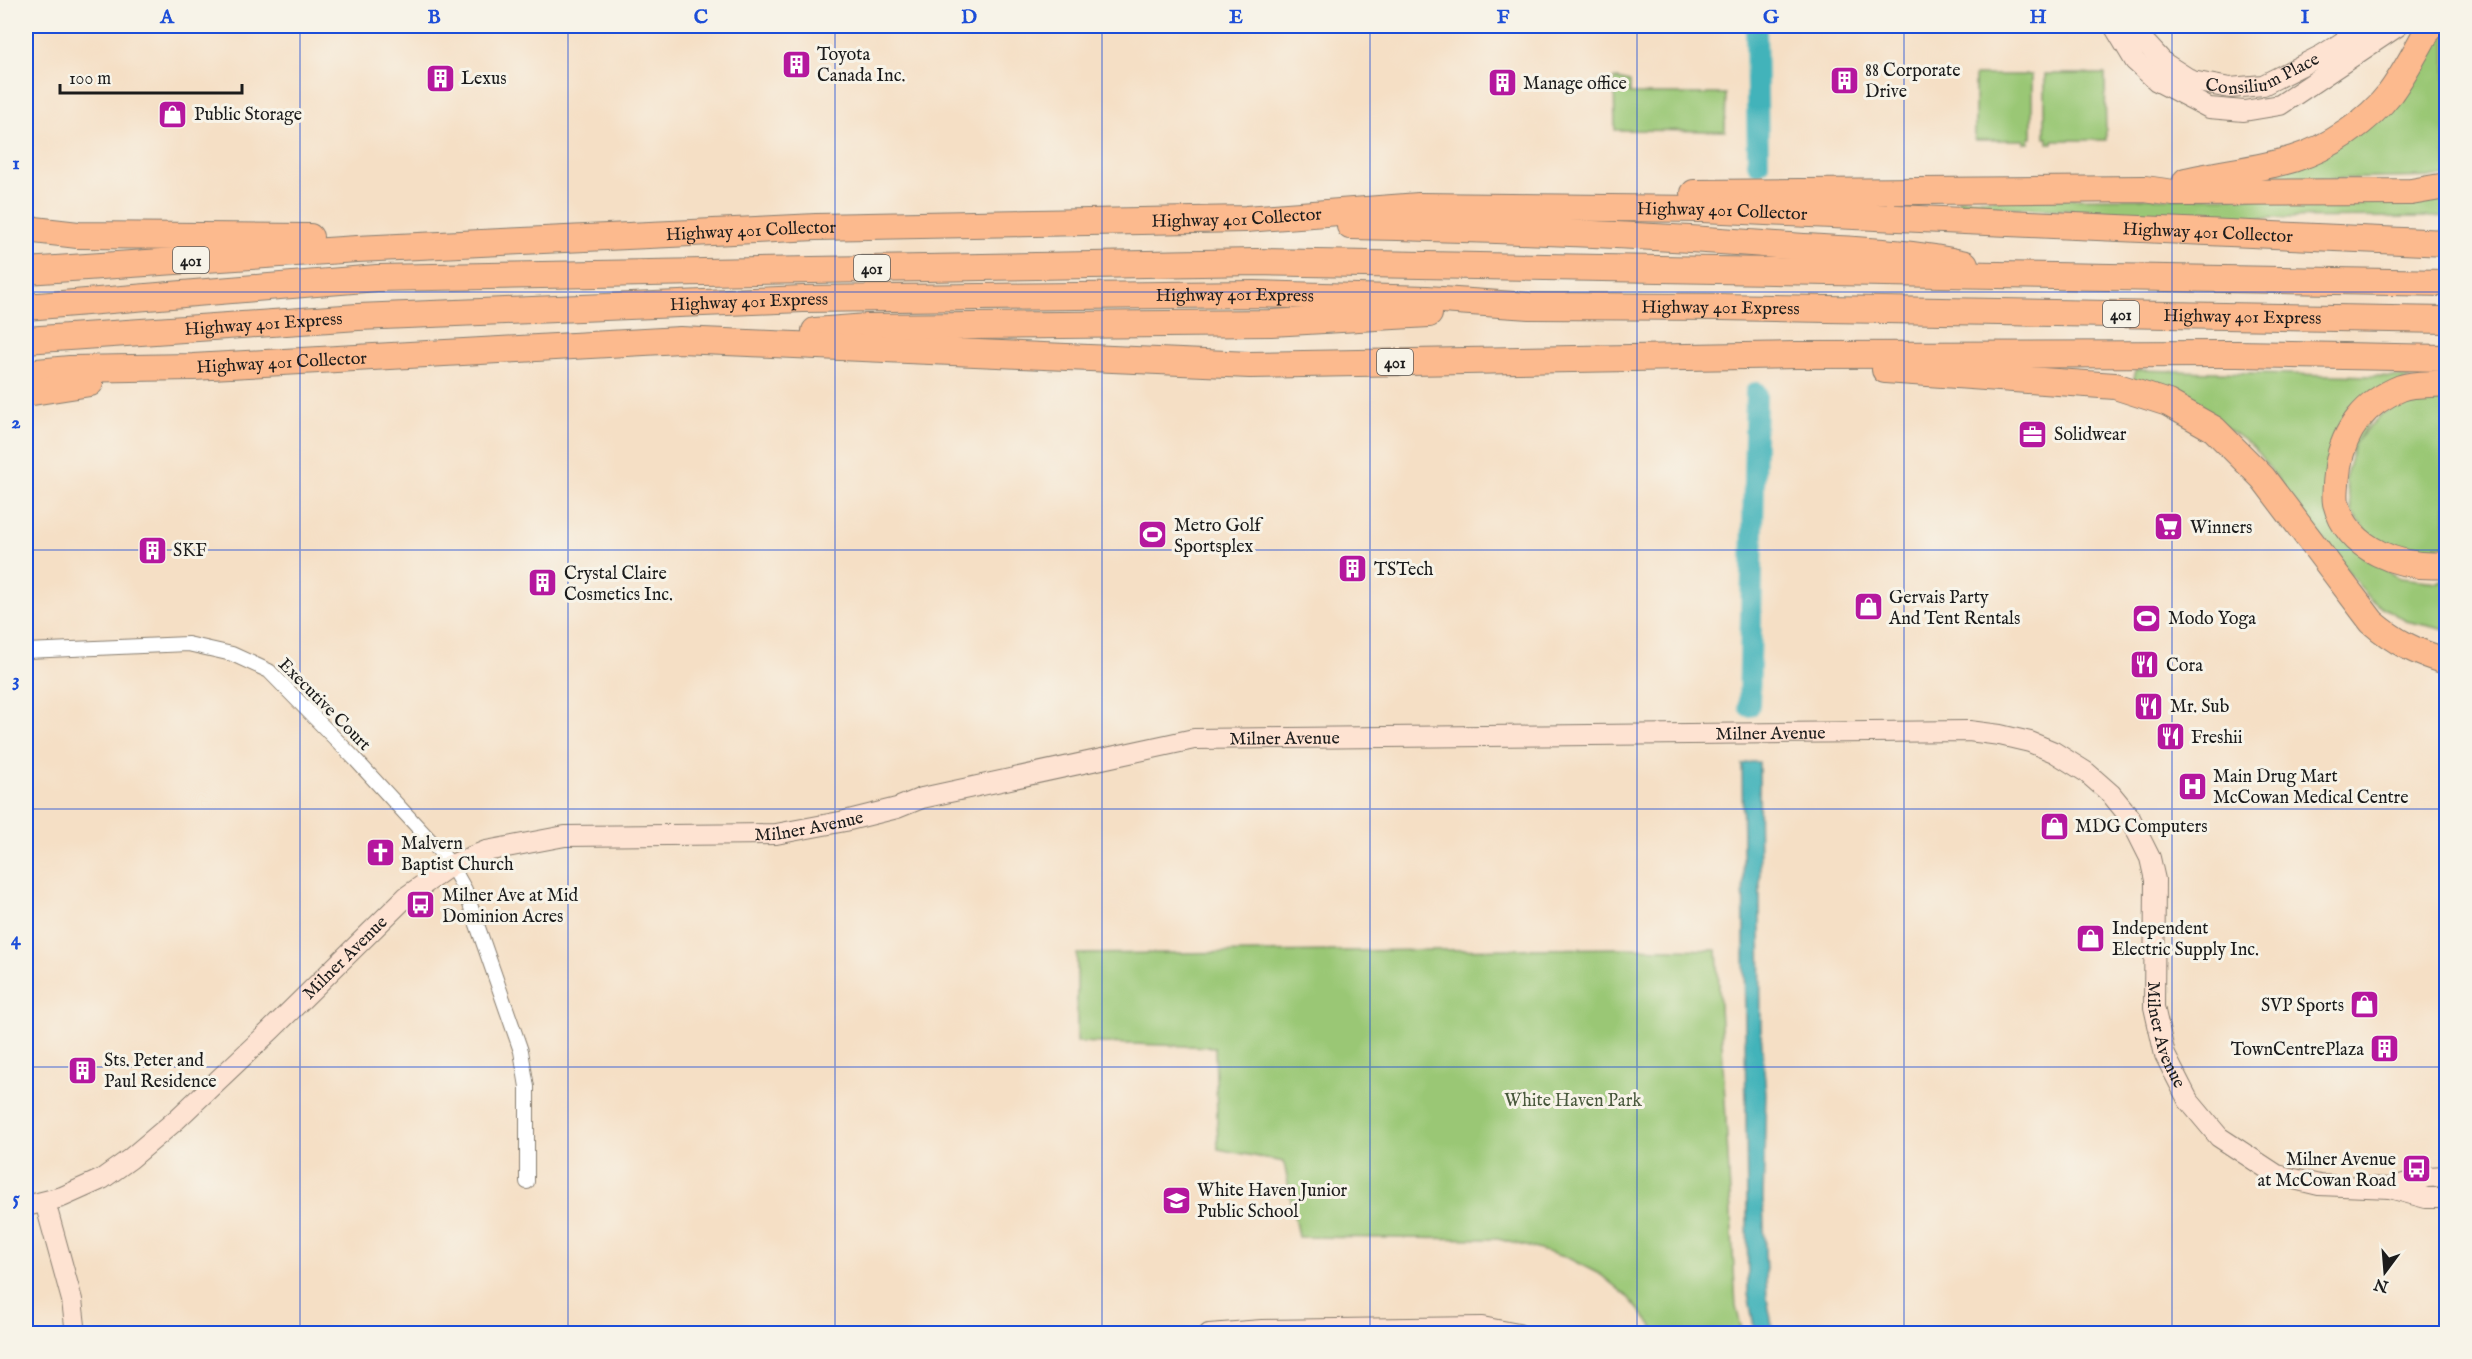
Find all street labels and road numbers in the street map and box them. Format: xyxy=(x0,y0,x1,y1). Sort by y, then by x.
street label: Consilium Place xyxy=(2203,48,2324,101)
street label: Highway 401 Collector xyxy=(1637,198,1808,227)
street label: Highway 401 Collector xyxy=(1151,203,1323,234)
street label: Highway 401 Collector xyxy=(665,217,837,247)
street label: Highway 401 Collector xyxy=(2122,218,2294,249)
road number: 401 xyxy=(173,247,209,273)
road number: 401 xyxy=(854,255,890,281)
street label: Highway 401 Express xyxy=(1156,284,1314,309)
street label: Highway 401 Express xyxy=(669,289,828,317)
street label: Highway 401 Express xyxy=(1641,297,1800,321)
road number: 401 xyxy=(2103,301,2139,327)
street label: Highway 401 Express xyxy=(2163,305,2322,331)
street label: Highway 401 Express xyxy=(184,308,343,342)
street label: Highway 401 Collector xyxy=(196,347,368,380)
road number: 401 xyxy=(1377,349,1413,375)
street label: Executive Court xyxy=(273,654,375,756)
street label: Milner Avenue xyxy=(1715,722,1826,747)
street label: Milner Avenue xyxy=(1229,727,1340,752)
street label: Milner Avenue xyxy=(754,807,866,847)
street label: Milner Avenue xyxy=(298,912,393,1005)
street label: Milner Avenue xyxy=(2141,981,2190,1092)

